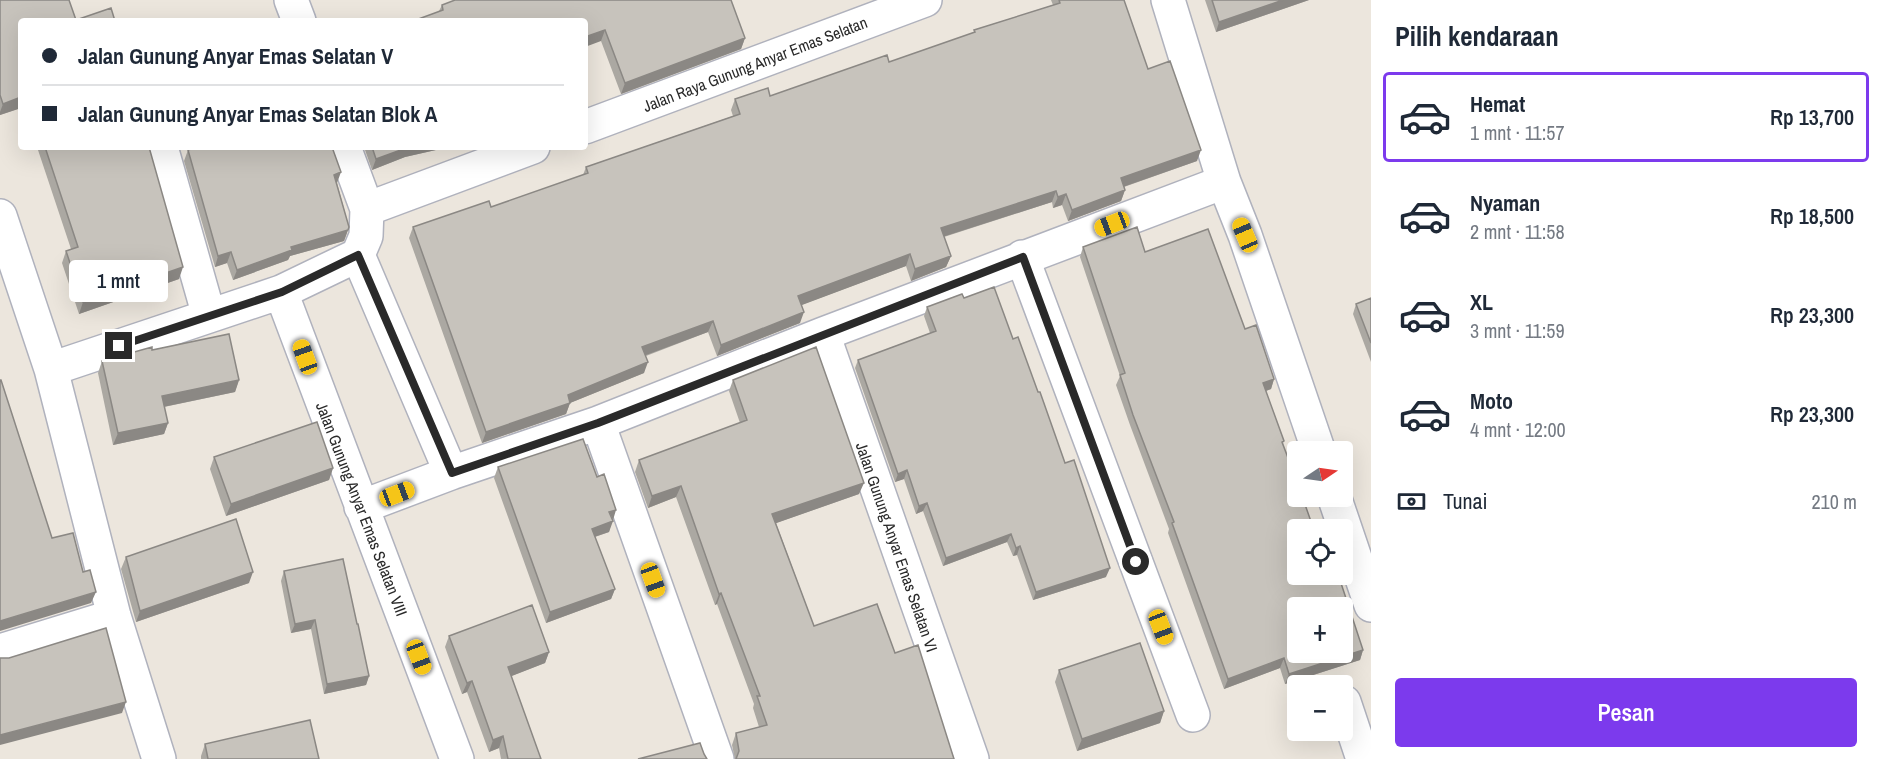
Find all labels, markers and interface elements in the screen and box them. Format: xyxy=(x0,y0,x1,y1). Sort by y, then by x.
street label: Jalan Raya Gunung Anyar Emas Selatan xyxy=(640,11,870,117)
text: Pilih kendaraan xyxy=(1395,18,1559,54)
text: Jalan Gunung Anyar Emas Selatan V xyxy=(78,41,393,71)
text: Hemat xyxy=(1470,89,1525,119)
icon: car xyxy=(1398,90,1452,144)
text: Jalan Gunung Anyar Emas Selatan Blok A xyxy=(78,99,438,129)
text: Rp 13,700 xyxy=(1770,102,1854,132)
text: 1 mnt · 11:57 xyxy=(1470,119,1565,146)
text: Nyaman xyxy=(1470,188,1540,218)
icon: car xyxy=(1398,189,1452,243)
text: Rp 18,500 xyxy=(1770,201,1854,231)
car xyxy=(1092,209,1132,239)
car xyxy=(1230,215,1260,255)
text: 2 mnt · 11:58 xyxy=(1470,218,1565,245)
callout: 1 mnt xyxy=(70,259,168,301)
text: 1 mnt xyxy=(97,267,140,294)
text: XL xyxy=(1470,287,1493,317)
icon: car xyxy=(1398,288,1452,342)
text: Rp 23,300 xyxy=(1770,300,1854,330)
text: 3 mnt · 11:59 xyxy=(1470,317,1565,344)
route end xyxy=(105,332,132,359)
car xyxy=(290,337,320,377)
text: Moto xyxy=(1470,386,1513,416)
icon: car xyxy=(1398,387,1452,441)
street label: Jalan Gunung Anyar Emas Selatan VIII xyxy=(311,399,413,619)
text: Rp 23,300 xyxy=(1770,399,1854,429)
text: 4 mnt · 12:00 xyxy=(1470,416,1566,443)
street label: Jalan Gunung Anyar Emas Selatan VI xyxy=(851,439,943,655)
north arrow xyxy=(1287,441,1353,507)
map controls xyxy=(1287,441,1353,741)
car xyxy=(377,479,417,509)
icon: cash xyxy=(1395,485,1428,518)
text: Tunai xyxy=(1443,486,1488,516)
text: 210 m xyxy=(1811,488,1857,515)
button: locate xyxy=(1287,519,1353,585)
route start xyxy=(1122,548,1149,575)
car xyxy=(638,560,668,600)
button: + xyxy=(1287,597,1353,663)
car xyxy=(1146,607,1176,647)
car xyxy=(404,637,434,677)
button: − xyxy=(1287,675,1353,741)
button: Pesan xyxy=(1395,678,1857,747)

